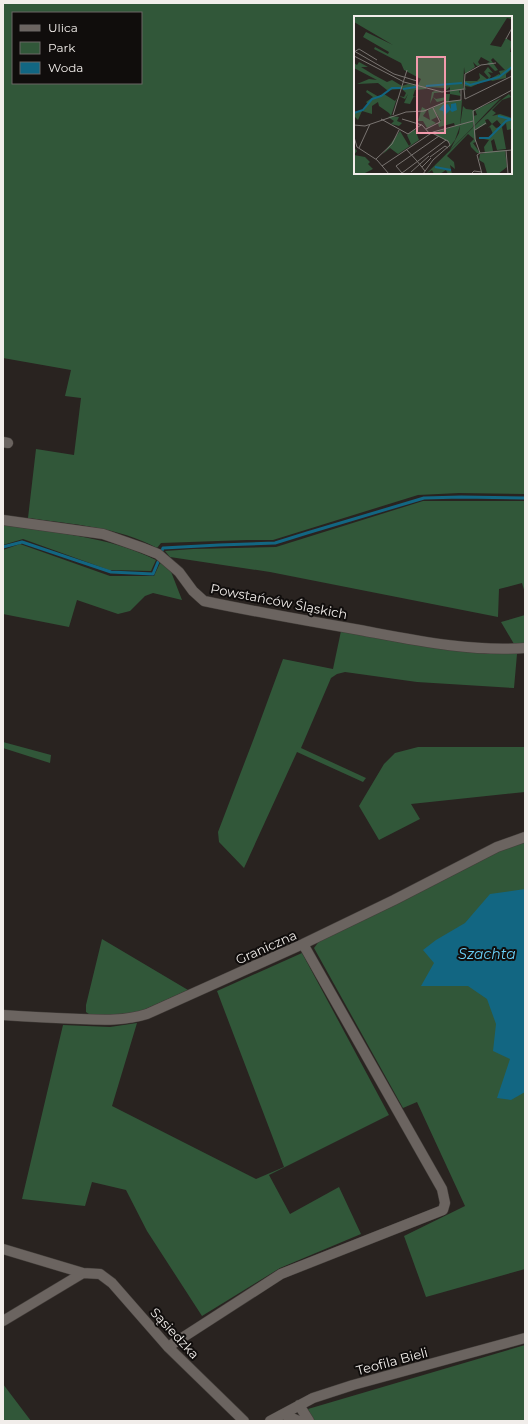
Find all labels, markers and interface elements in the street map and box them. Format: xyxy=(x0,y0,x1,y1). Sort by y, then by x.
legend xyxy=(12,12,142,84)
inset map xyxy=(354,16,512,174)
text: Ulica xyxy=(48,20,78,35)
text: Park xyxy=(48,40,76,55)
text: Woda xyxy=(48,60,83,75)
street label: Powstańców Śląskich xyxy=(209,580,349,622)
street label: Graniczna xyxy=(233,926,299,968)
water label: Szachta xyxy=(458,945,516,963)
street label: Sąsiedzka xyxy=(147,1304,203,1362)
street label: Teofila Bieli xyxy=(354,1344,430,1378)

